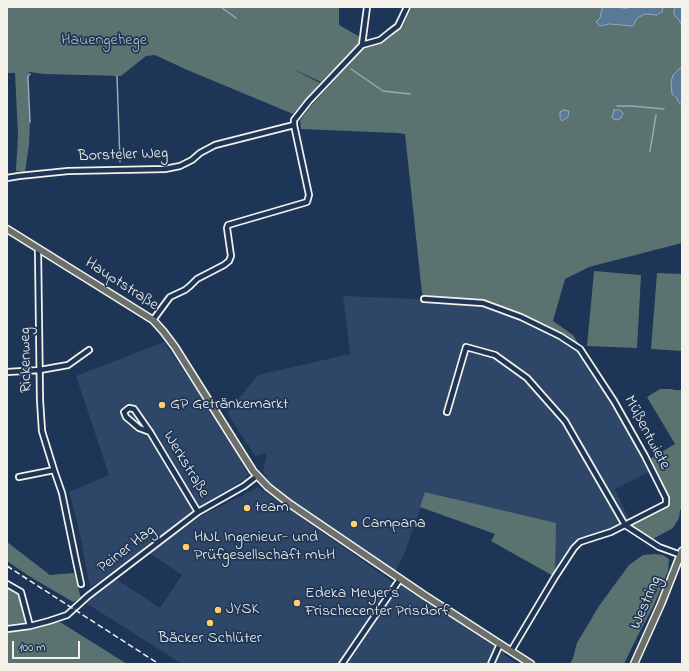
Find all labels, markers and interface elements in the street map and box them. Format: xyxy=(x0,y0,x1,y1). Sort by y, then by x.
park label: Hauengehege xyxy=(61,31,147,51)
street label: Borsteler Weg xyxy=(78,145,168,167)
street label: Hauptstraße xyxy=(81,254,161,316)
street label: Rickenweg xyxy=(17,327,37,393)
street label: Müßentwiete xyxy=(619,393,673,473)
place label: GP Getränkemarkt xyxy=(170,395,288,415)
marker: GP Getränkemarkt xyxy=(157,400,167,410)
street label: Werkstraße xyxy=(158,428,212,502)
place label: team xyxy=(255,498,289,518)
marker: team xyxy=(242,503,252,513)
place label: Campana xyxy=(362,514,426,534)
marker: Campana xyxy=(349,519,359,529)
street label: Peiner Hag xyxy=(94,522,160,578)
place label: HNL Ingenieur- und Prüfgesellschaft mbH xyxy=(194,528,335,566)
marker: HNL Ingenieur- und Prüfgesellschaft mbH xyxy=(181,542,191,552)
street label: Westring xyxy=(627,573,667,633)
place label: Edeka Meyer´s Frischecenter Prisdorf xyxy=(305,584,450,622)
marker: Edeka Meyer´s Frischecenter Prisdorf xyxy=(292,598,302,608)
place label: JYSK xyxy=(226,600,259,620)
marker: JYSK xyxy=(213,605,223,615)
marker: Bäcker Schlüter xyxy=(205,618,215,628)
place label: Bäcker Schlüter xyxy=(158,629,262,649)
scale bar xyxy=(14,633,82,659)
text: 100 m xyxy=(19,639,46,657)

